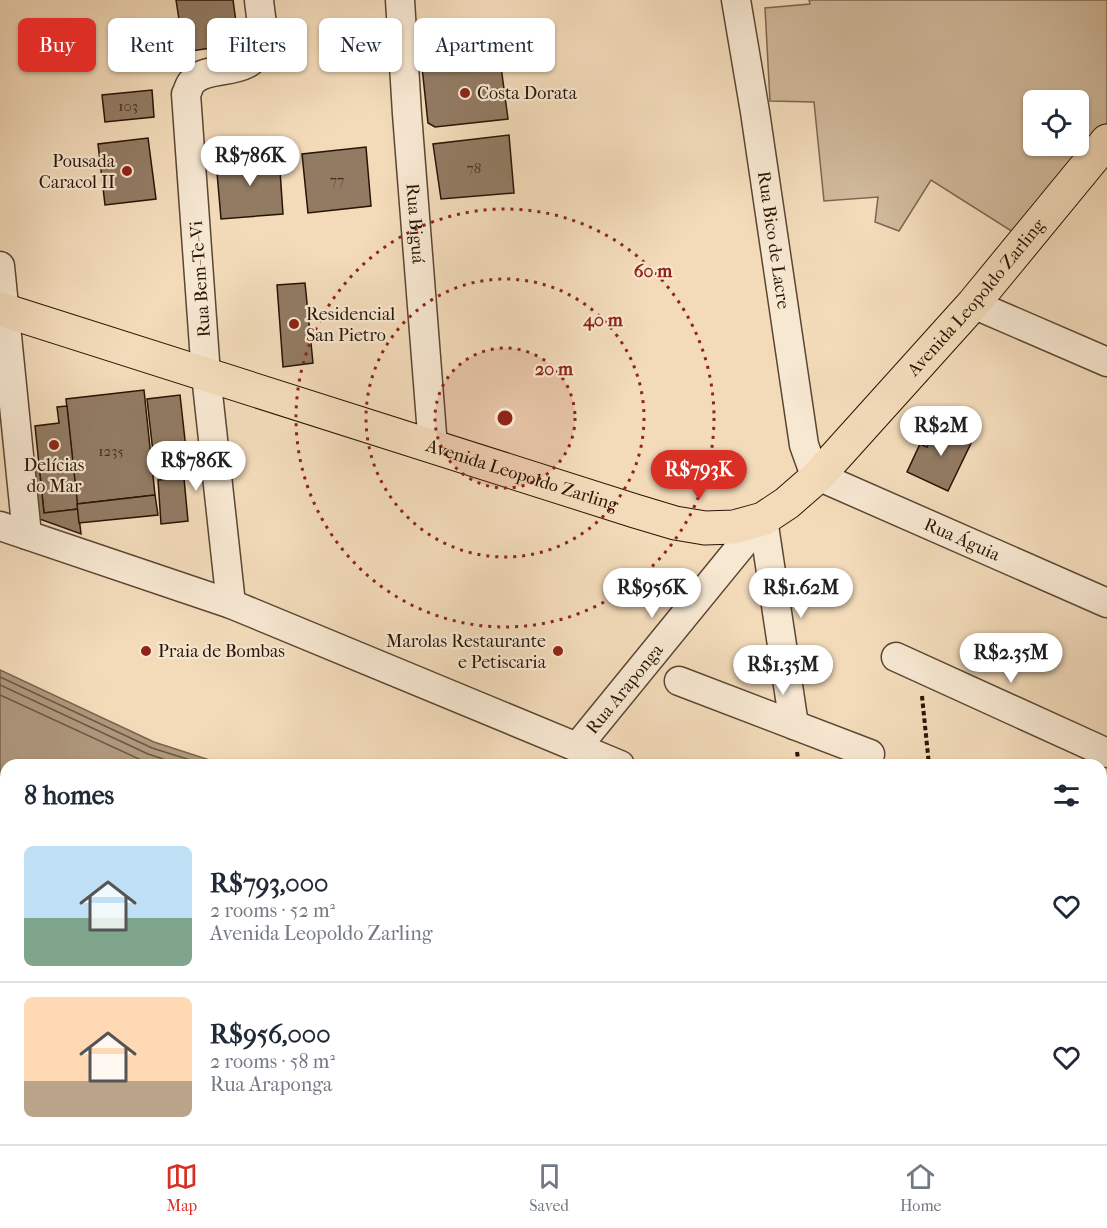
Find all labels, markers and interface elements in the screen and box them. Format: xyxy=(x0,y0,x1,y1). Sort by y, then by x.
chip: Buy xyxy=(18,18,96,72)
chip: Rent xyxy=(108,18,195,72)
chip: Filters xyxy=(207,18,307,72)
chip: New xyxy=(319,18,402,72)
chip: Apartment xyxy=(414,18,555,72)
place label: Costa Dorata xyxy=(477,83,578,104)
marker: Costa Dorata xyxy=(458,86,472,100)
map controls xyxy=(1023,90,1089,156)
button: locate xyxy=(1023,90,1089,156)
house number: 103 xyxy=(118,97,138,115)
pin: R$786K xyxy=(201,136,299,187)
text: R$786K xyxy=(215,144,285,167)
place label: Pousada Caracol II xyxy=(39,151,116,193)
house number: 78 xyxy=(467,159,481,177)
marker: Pousada Caracol II xyxy=(120,164,134,178)
street label: Rua Bico de Lacre xyxy=(753,170,794,311)
house number: 77 xyxy=(330,171,344,189)
street label: Rua Biguá xyxy=(401,182,429,265)
street label: Avenida Leopoldo Zarling xyxy=(902,215,1050,381)
street label: Rua Bem-Te-Vi xyxy=(186,219,215,338)
text: 60 m xyxy=(634,261,673,282)
place label: Residencial San Pietro xyxy=(306,304,395,346)
text: 40 m xyxy=(582,310,624,331)
marker: Residencial San Pietro xyxy=(287,317,301,331)
text: 20 m xyxy=(535,359,574,380)
pin: R$2M xyxy=(905,406,977,457)
centre of rings xyxy=(495,408,515,428)
text: R$2M xyxy=(914,414,968,437)
street label: Avenida Leopoldo Zarling xyxy=(422,435,621,516)
marker: Delícias do Mar xyxy=(47,438,61,452)
pin: R$786K xyxy=(147,441,245,492)
house number: 1235 xyxy=(98,442,124,460)
text: R$786K xyxy=(161,449,231,472)
pin: R$793K xyxy=(650,450,748,501)
place label: Delícias do Mar xyxy=(24,455,85,497)
text: R$793K xyxy=(665,458,733,481)
street label: Rua Águia xyxy=(921,514,1004,566)
pin: R$956K xyxy=(603,568,701,619)
pin: R$1.62M xyxy=(746,568,856,619)
text: R$956K xyxy=(617,576,687,599)
text: R$1.62M xyxy=(763,576,839,599)
place label: Marolas Restaurante e Petiscaria xyxy=(386,631,547,673)
pin: R$2.35M xyxy=(956,633,1066,684)
street label: Rua Araponga xyxy=(582,639,668,738)
place label: Praia de Bombas xyxy=(158,641,285,662)
text: R$2.35M xyxy=(974,641,1048,664)
marker: Praia de Bombas xyxy=(139,644,153,658)
marker: Marolas Restaurante e Petiscaria xyxy=(551,644,565,658)
pin: R$1.35M xyxy=(728,645,838,696)
text: R$1.35M xyxy=(747,653,819,676)
icon: filters xyxy=(1050,779,1083,812)
text: 8 homes xyxy=(24,780,114,811)
text: R$793,000 xyxy=(210,868,328,899)
icon: home xyxy=(72,870,144,942)
icon: heart xyxy=(1050,890,1083,923)
text: 2 rooms · 52 m² xyxy=(210,899,335,922)
text: Avenida Leopoldo Zarling xyxy=(210,922,433,945)
text: R$956,000 xyxy=(210,1019,331,1050)
icon: home xyxy=(72,1021,144,1093)
icon: heart xyxy=(1050,1041,1083,1074)
text: 2 rooms · 58 m² xyxy=(210,1050,335,1073)
text: Rua Araponga xyxy=(210,1073,332,1096)
tab: Map xyxy=(165,1160,198,1215)
tab: Saved xyxy=(529,1160,569,1215)
tab: Home xyxy=(900,1160,942,1215)

